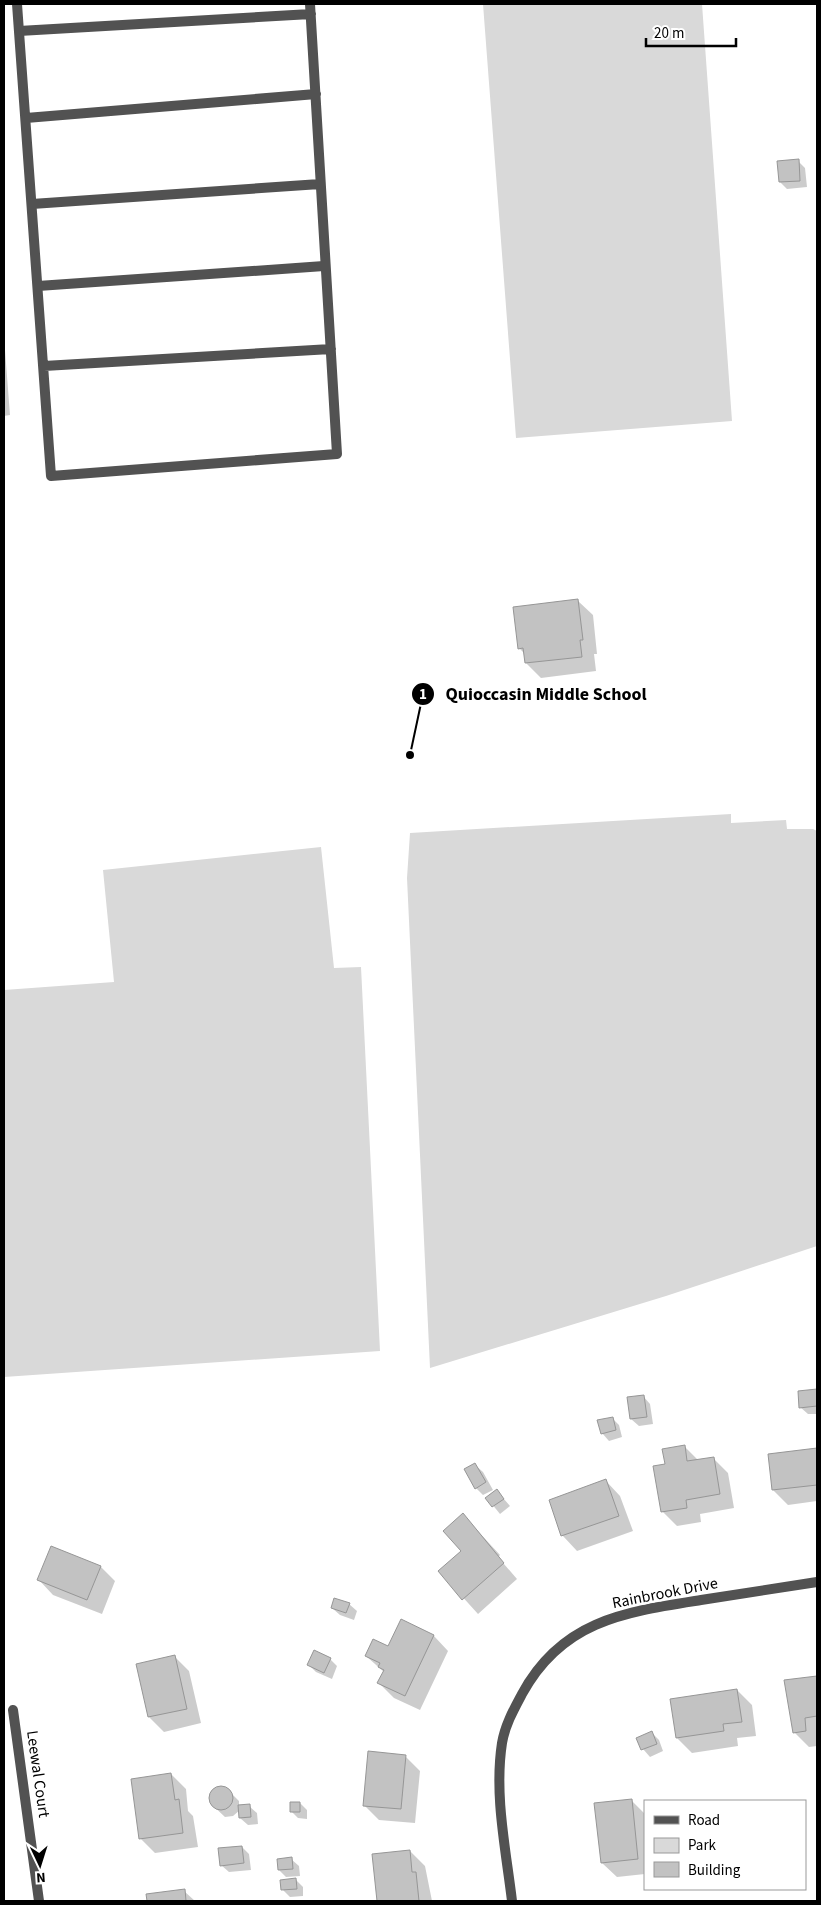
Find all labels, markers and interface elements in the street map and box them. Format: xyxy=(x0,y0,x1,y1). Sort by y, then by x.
scale bar xyxy=(646,15,736,47)
text: 20 m xyxy=(654,23,684,44)
callout: Quioccasin Middle School xyxy=(411,677,657,710)
text: Quioccasin Middle School xyxy=(445,682,647,707)
text: 1 xyxy=(419,684,427,705)
street label: Rainbrook Drive xyxy=(610,1572,720,1614)
street label: Leewal Court xyxy=(21,1729,55,1820)
legend xyxy=(644,1800,806,1890)
text: Road xyxy=(688,1810,720,1831)
text: Park xyxy=(688,1835,717,1856)
north arrow xyxy=(15,1840,65,1890)
text: Building xyxy=(688,1860,741,1881)
text: N xyxy=(35,1867,46,1887)

